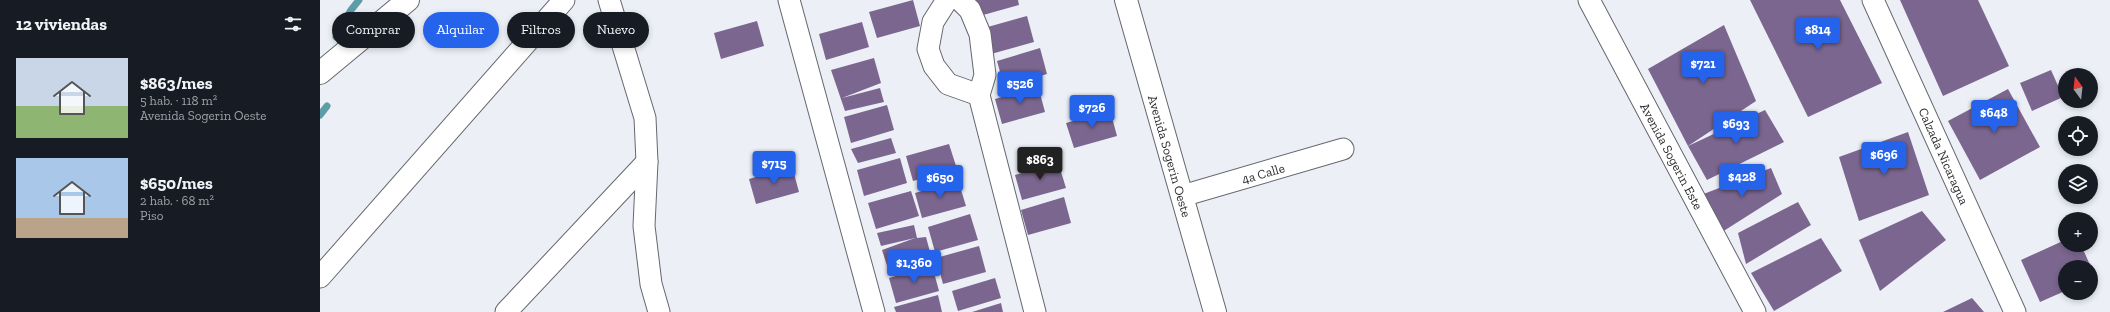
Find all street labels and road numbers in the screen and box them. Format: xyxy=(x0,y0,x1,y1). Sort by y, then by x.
street label: Avenida Sogerin Oeste xyxy=(1145,93,1194,219)
street label: Avenida Sogerin Este xyxy=(1637,100,1706,212)
street label: Calzada Nicaragua xyxy=(1915,105,1972,208)
street label: 4a Calle xyxy=(1240,160,1286,187)

